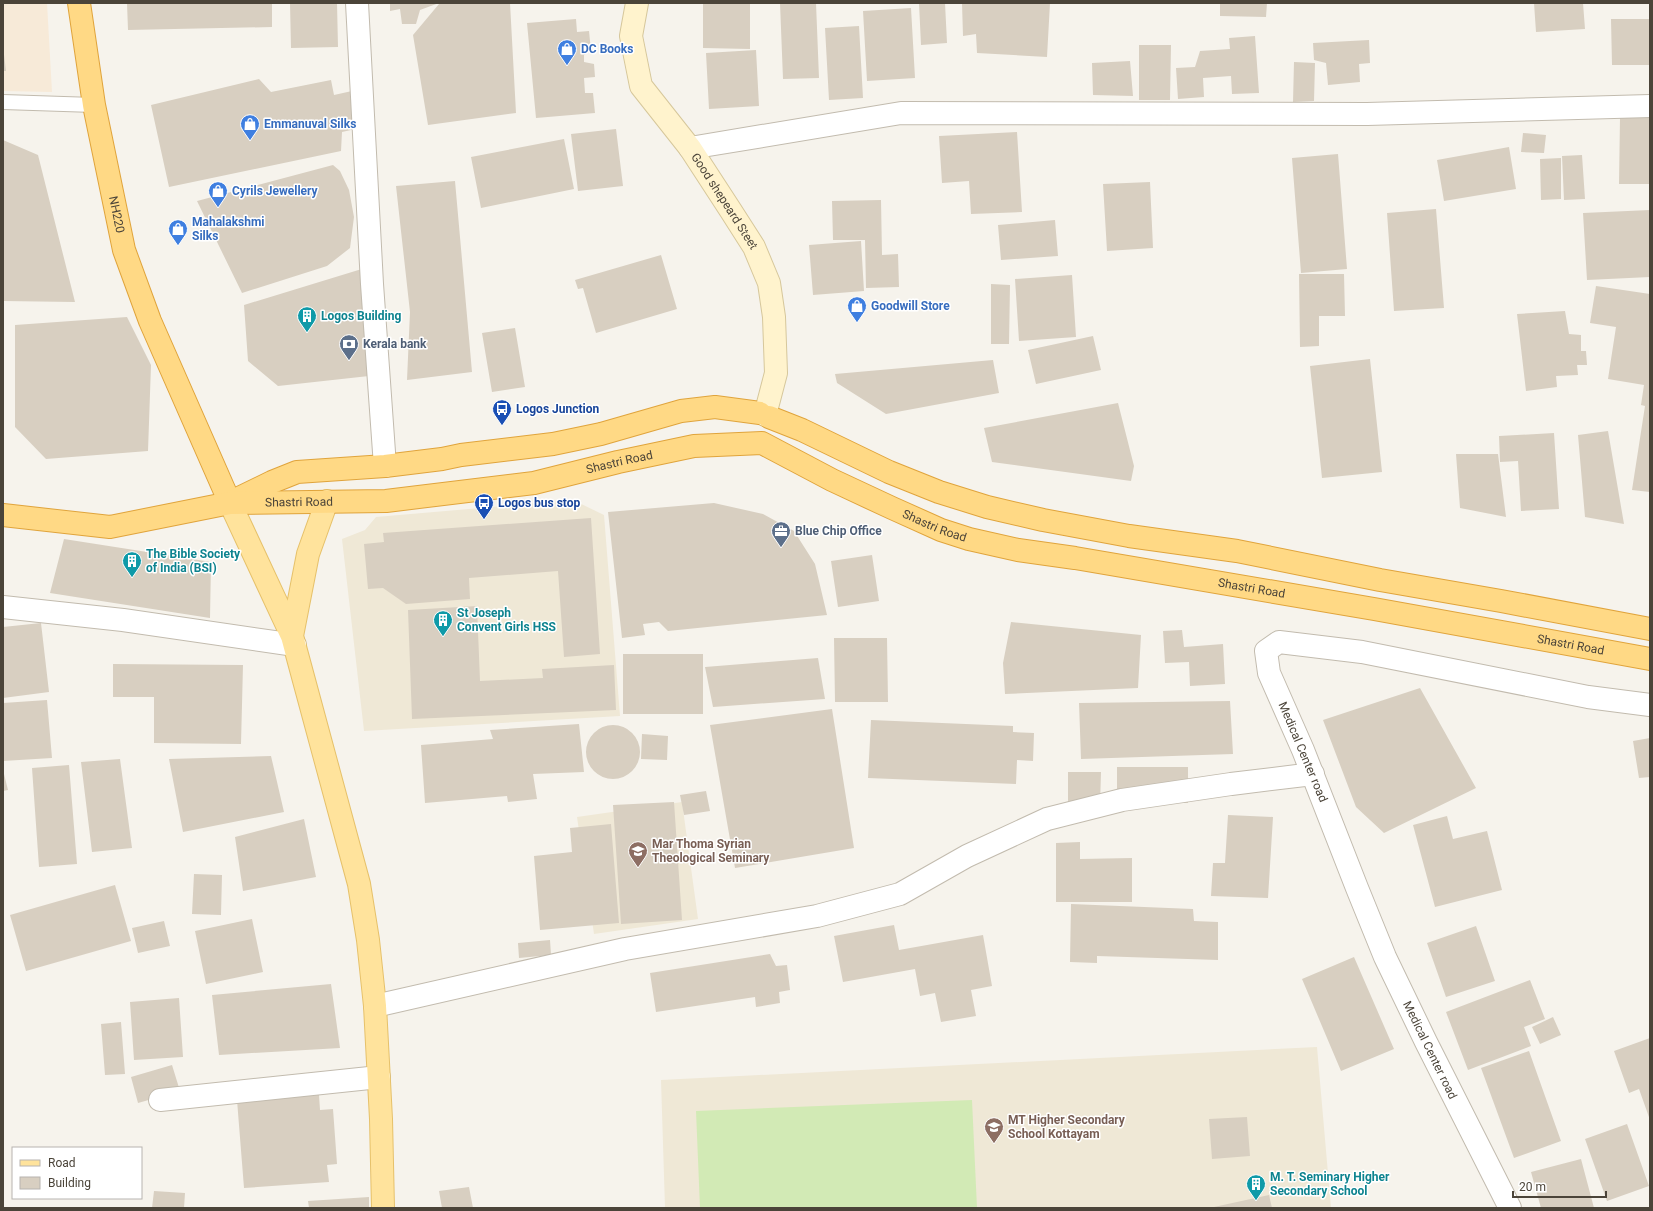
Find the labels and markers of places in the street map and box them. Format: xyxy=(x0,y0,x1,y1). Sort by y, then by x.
shop icon: DC Books xyxy=(556,38,578,66)
place label: DC Books xyxy=(581,42,633,56)
shop icon: Emmanuval Silks xyxy=(239,113,261,141)
place label: Emmanuval Silks xyxy=(264,117,356,131)
shop icon: Cyrils Jewellery xyxy=(207,180,229,208)
place label: Cyrils Jewellery xyxy=(232,184,319,198)
place label: Mahalakshmi Silks xyxy=(192,215,265,243)
shop icon: Mahalakshmi Silks xyxy=(167,218,189,246)
shop icon: Goodwill Store xyxy=(846,295,868,323)
place label: Goodwill Store xyxy=(871,299,950,313)
building icon: Logos Building xyxy=(296,305,318,333)
place label: Logos Building xyxy=(321,309,401,323)
bank icon: Kerala bank xyxy=(338,333,360,361)
place label: Kerala bank xyxy=(363,337,427,351)
bus stop icon: Logos Junction xyxy=(491,398,513,426)
place label: Logos Junction xyxy=(516,402,599,416)
bus stop icon: Logos bus stop xyxy=(473,492,495,520)
place label: Logos bus stop xyxy=(498,496,580,510)
office icon: Blue Chip Office xyxy=(770,520,792,548)
place label: Blue Chip Office xyxy=(795,524,882,538)
place label: The Bible Society of India (BSI) xyxy=(146,547,241,575)
building icon: The Bible Society of India (BSI) xyxy=(121,550,143,578)
place label: St Joseph Convent Girls HSS xyxy=(457,606,556,634)
building icon: St Joseph Convent Girls HSS xyxy=(432,609,454,637)
place label: Mar Thoma Syrian Theological Seminary xyxy=(652,837,770,865)
school or university icon: Mar Thoma Syrian Theological Seminary xyxy=(627,840,649,868)
place label: MT Higher Secondary School Kottayam xyxy=(1008,1113,1126,1141)
school or university icon: MT Higher Secondary School Kottayam xyxy=(983,1116,1005,1144)
place label: M. T. Seminary Higher Secondary School xyxy=(1270,1170,1390,1198)
building icon: M. T. Seminary Higher Secondary School xyxy=(1245,1173,1267,1201)

